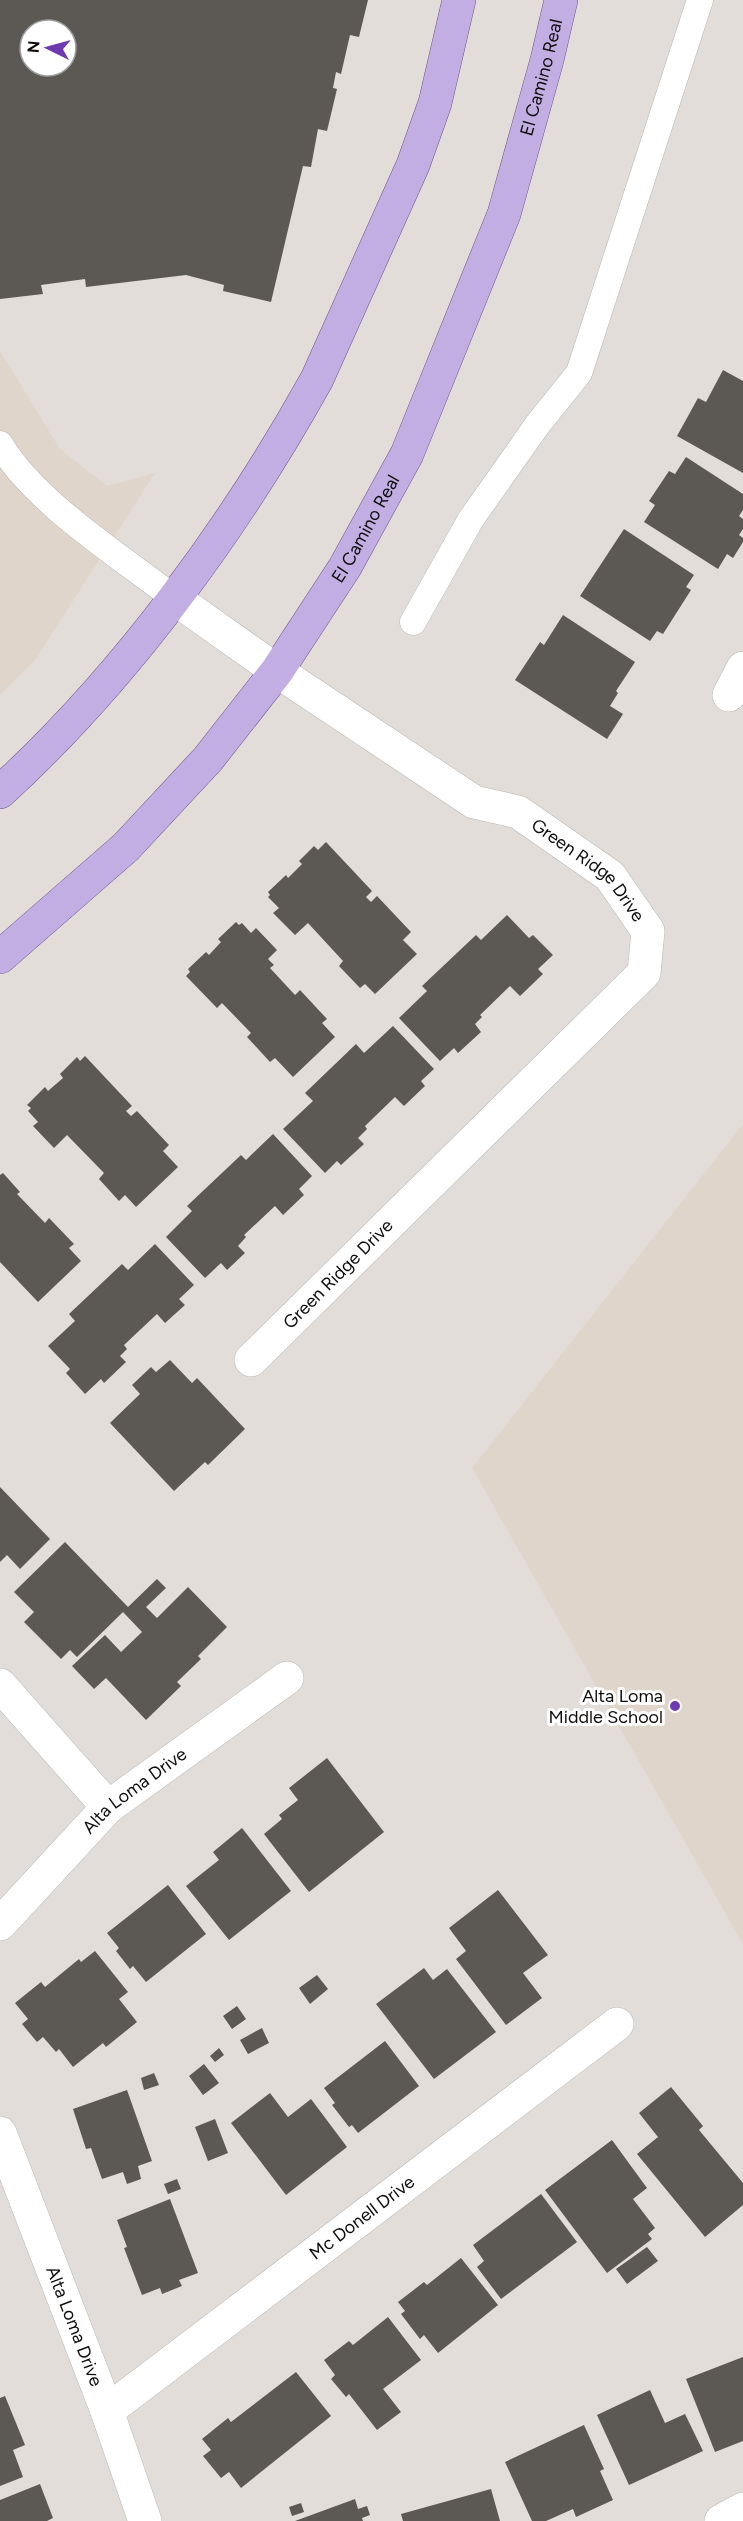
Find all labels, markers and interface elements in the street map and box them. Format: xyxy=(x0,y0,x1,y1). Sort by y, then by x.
street label: El Camino Real xyxy=(515,17,567,138)
north arrow xyxy=(18,18,78,78)
text: N xyxy=(24,40,44,54)
street label: El Camino Real xyxy=(327,471,404,587)
street label: Green Ridge Drive xyxy=(527,814,649,926)
street label: Green Ridge Drive xyxy=(278,1214,398,1334)
place label: Alta Loma Middle School xyxy=(549,1685,663,1728)
marker: Alta Loma Middle School xyxy=(668,1699,682,1713)
street label: Alta Loma Drive xyxy=(78,1743,191,1839)
street label: Mc Donell Drive xyxy=(305,2171,419,2264)
street label: Alta Loma Drive xyxy=(41,2263,107,2390)

